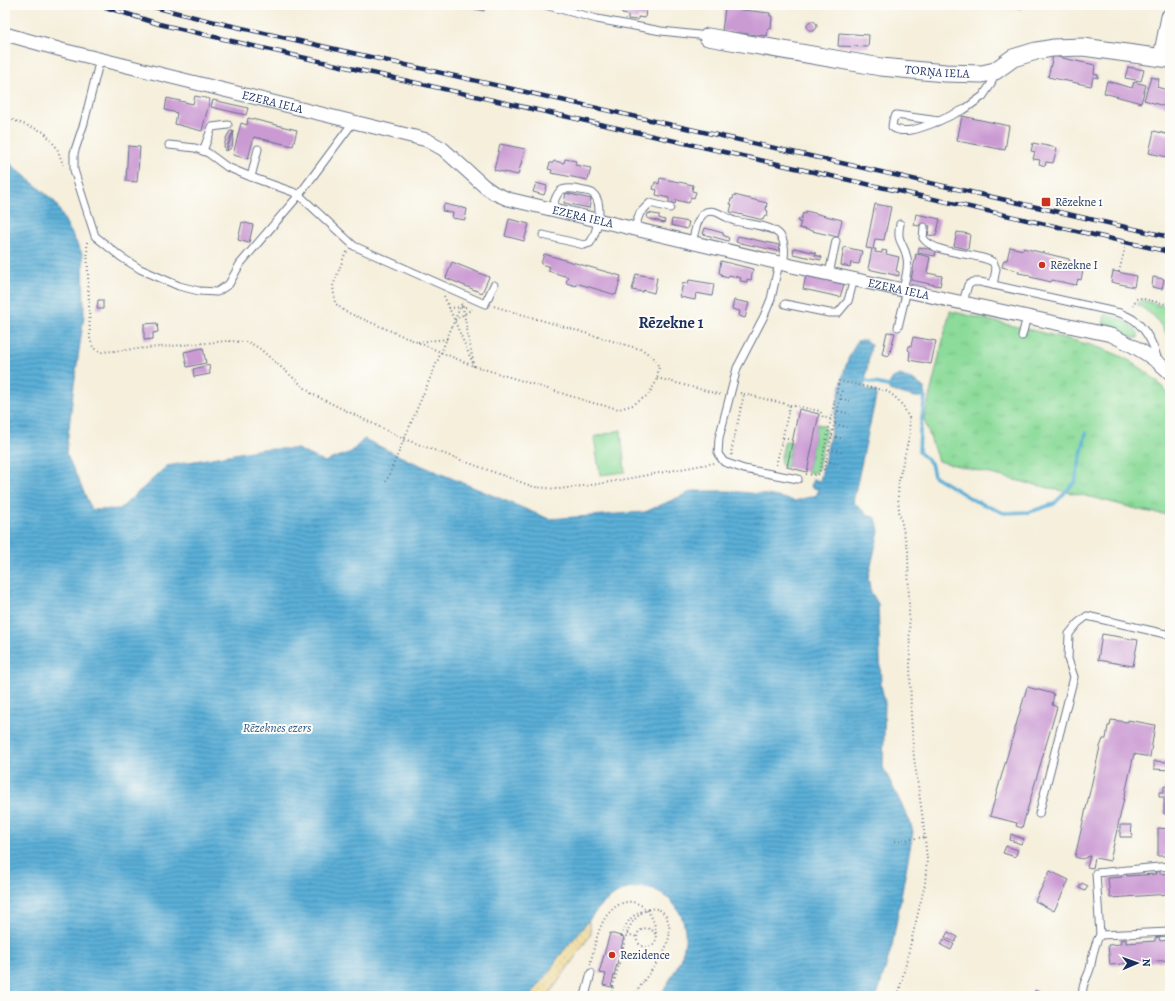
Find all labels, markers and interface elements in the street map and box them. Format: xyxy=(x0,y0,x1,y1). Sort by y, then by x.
street label: TORŅA IELA xyxy=(904,61,971,82)
street label: EZERA IELA xyxy=(240,87,306,117)
place label: Rēzekne 1 xyxy=(1055,194,1103,210)
marker: Rēzekne 1 xyxy=(1040,196,1052,208)
street label: EZERA IELA xyxy=(550,202,616,232)
place label: Rēzekne I xyxy=(1050,257,1098,273)
marker: Rēzekne I xyxy=(1037,260,1047,270)
street label: EZERA IELA xyxy=(866,275,932,304)
district label: Rēzekne 1 xyxy=(639,312,704,334)
water label: Rēzeknes ezers xyxy=(243,719,312,736)
north arrow xyxy=(1117,943,1157,983)
place label: Rezidence xyxy=(620,947,670,963)
marker: Rezidence xyxy=(607,950,617,960)
text: N xyxy=(1139,958,1154,967)

